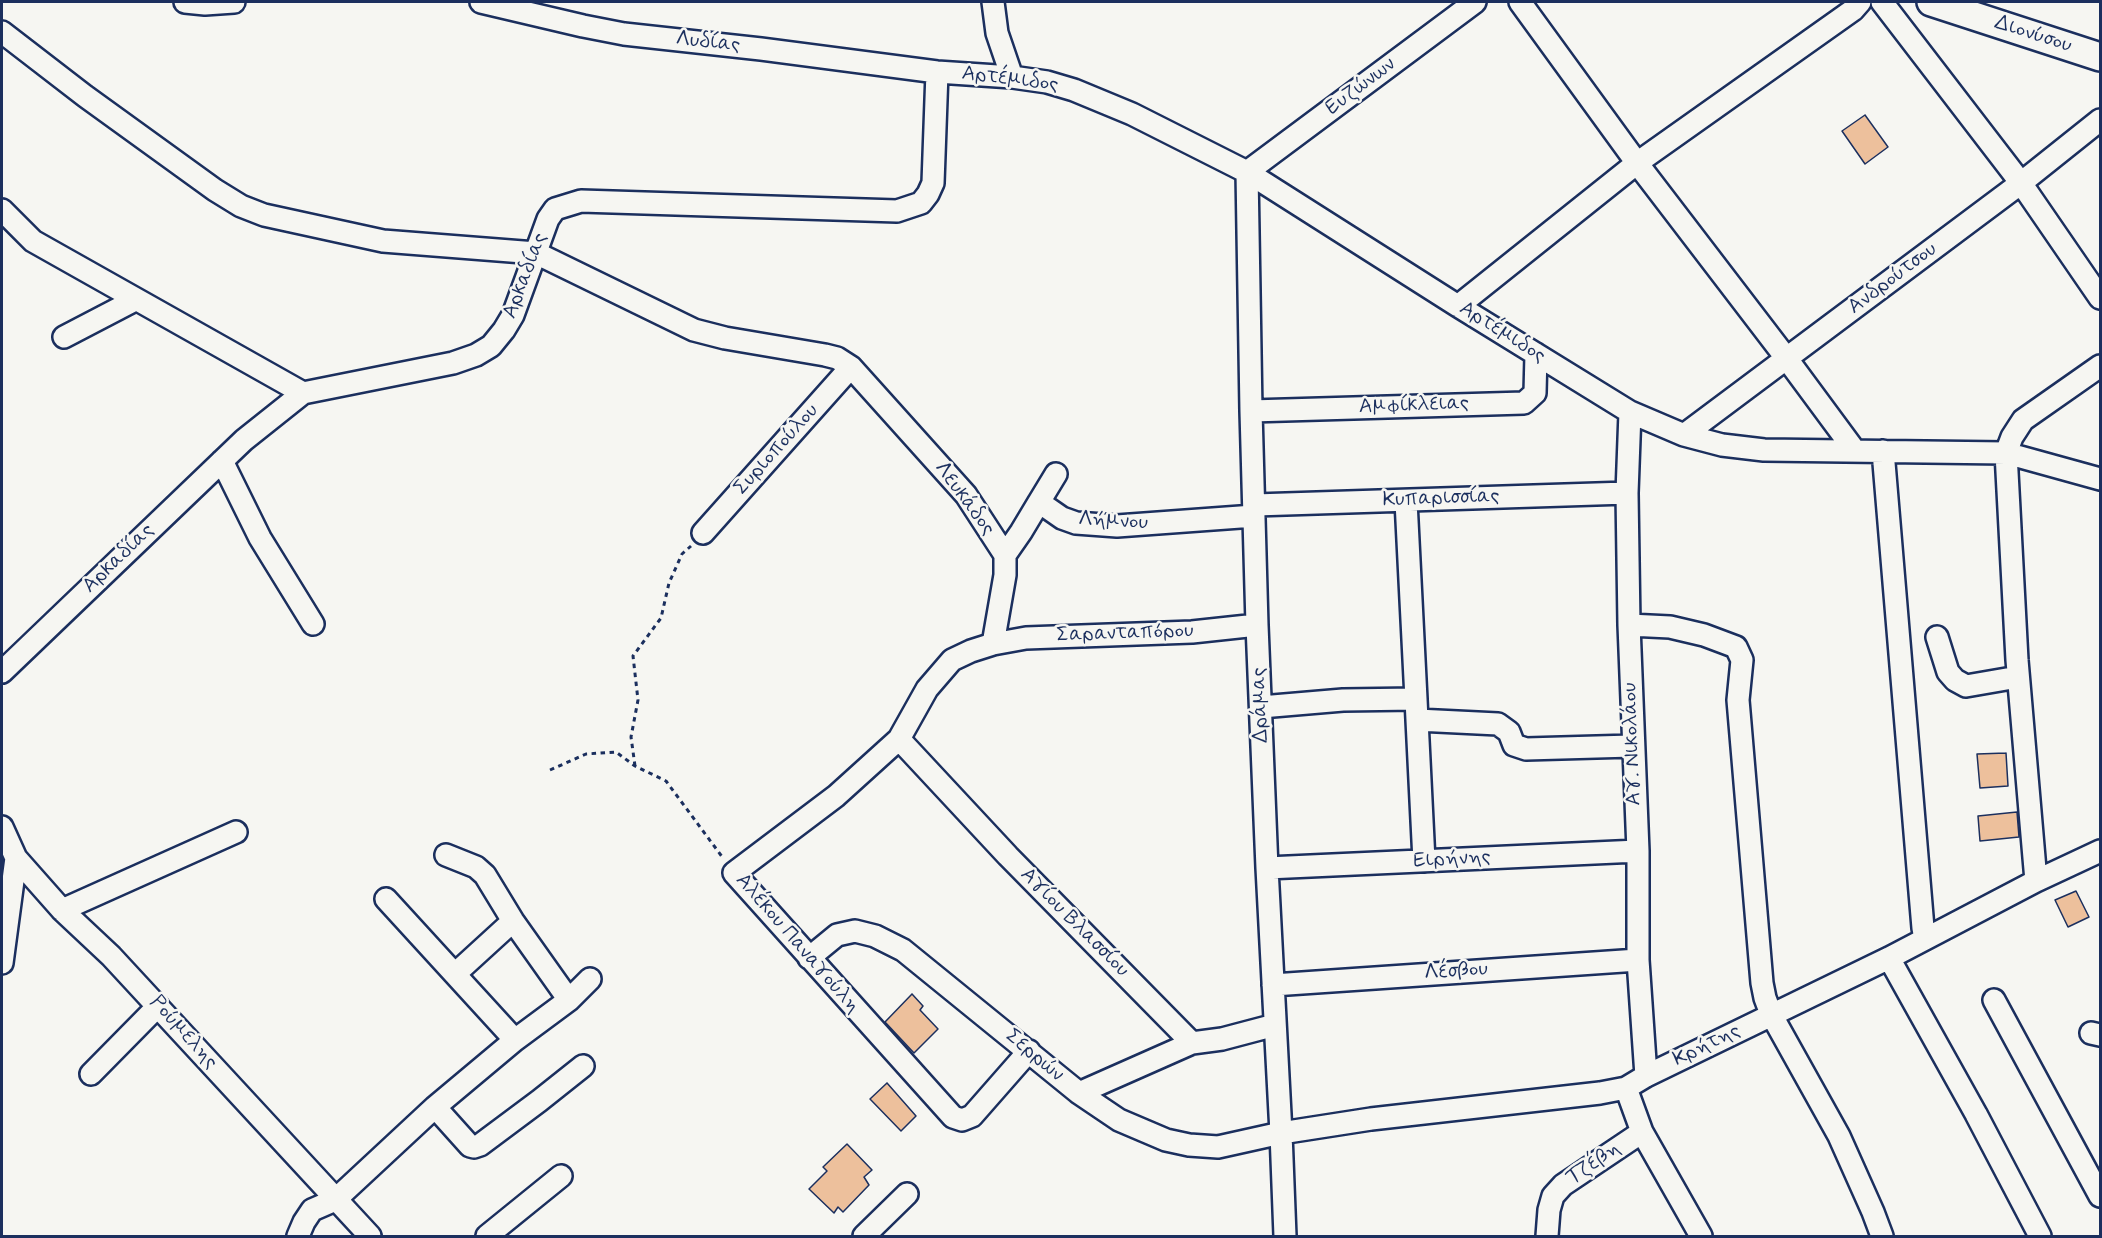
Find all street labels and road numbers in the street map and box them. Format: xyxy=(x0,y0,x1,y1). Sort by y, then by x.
street label: Διονύσου xyxy=(1991,11,2075,59)
street label: Λυδίας xyxy=(674,27,742,59)
street label: Ευζώνων xyxy=(1321,52,1401,122)
street label: Αρτέμιδος xyxy=(960,62,1060,98)
street label: Αρκαδίας xyxy=(498,230,554,322)
street label: Ανδρούτσου xyxy=(1844,237,1942,321)
street label: Αρτέμιδος xyxy=(1454,297,1550,369)
street label: Αμφίκλειας xyxy=(1358,391,1470,421)
street label: Συριοπούλου xyxy=(729,399,825,501)
street label: Λευκάδος xyxy=(928,457,1000,541)
street label: Κυπαρισσίας xyxy=(1382,484,1500,514)
street label: Λήμνου xyxy=(1077,508,1149,536)
street label: Αρκαδίας xyxy=(78,519,160,599)
street label: Σαρανταπόρου xyxy=(1056,619,1194,649)
street label: Δράμας xyxy=(1247,667,1275,743)
street label: Αγ. Νικολάου xyxy=(1618,682,1648,806)
street label: Ειρήνης xyxy=(1413,845,1491,875)
street label: Αγίου Βλασσίου xyxy=(1014,863,1134,983)
street label: Αλέκου Παναγούλη xyxy=(729,869,865,1019)
street label: Λέσβου xyxy=(1423,957,1489,987)
street label: Ρούμελης xyxy=(143,991,223,1075)
street label: Κρήτης xyxy=(1669,1019,1745,1073)
street label: Σερρών xyxy=(999,1024,1069,1088)
street label: Τζέβη xyxy=(1562,1137,1626,1191)

